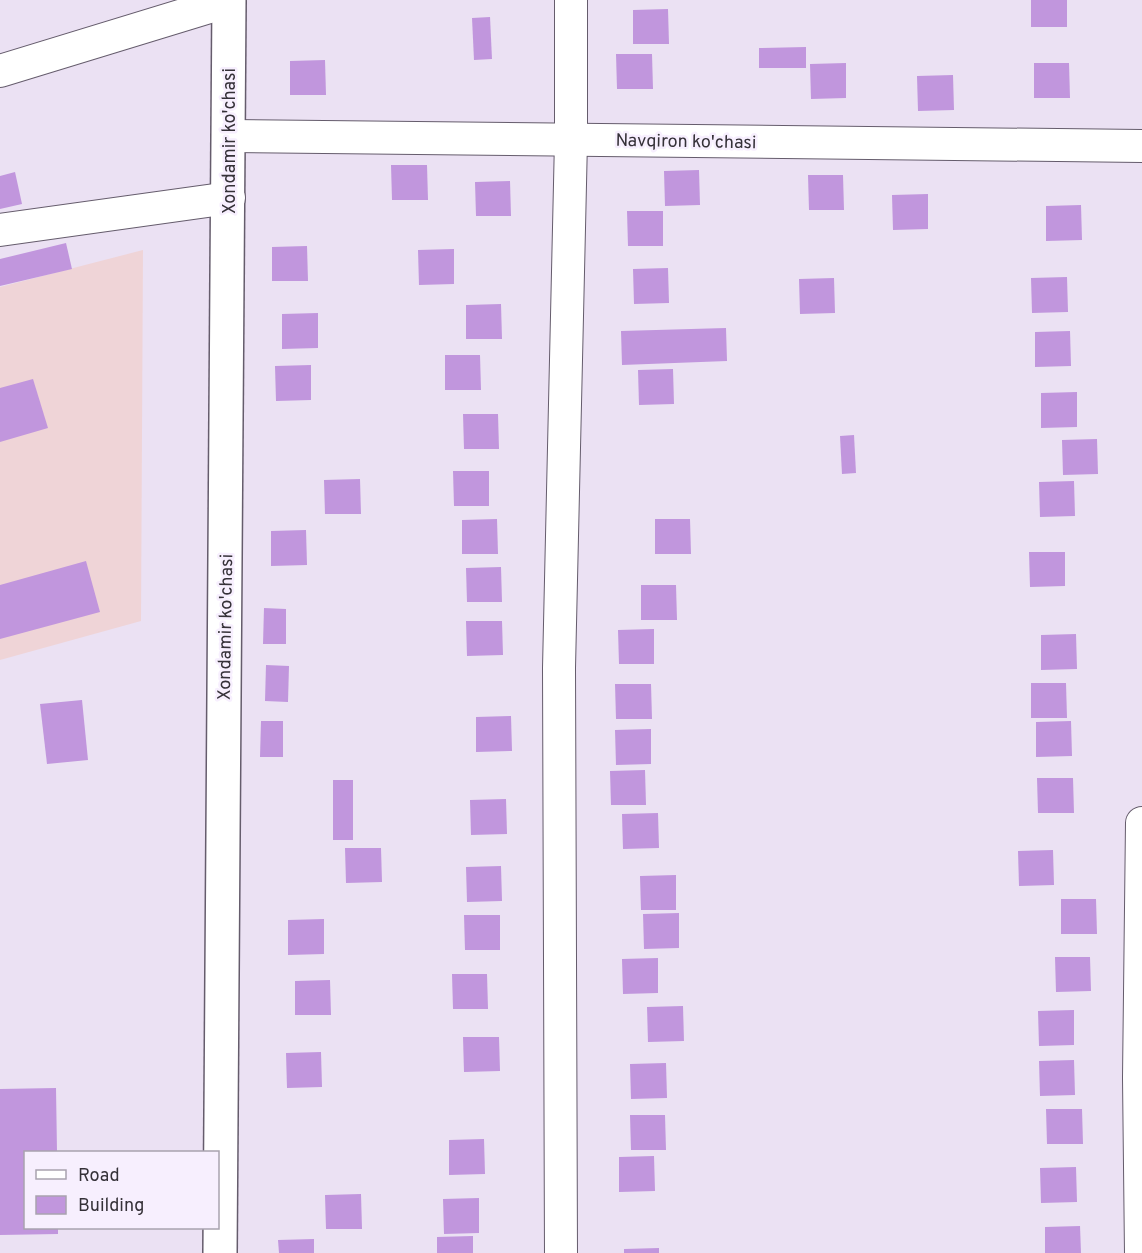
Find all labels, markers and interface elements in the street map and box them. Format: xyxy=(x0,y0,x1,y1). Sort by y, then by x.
street label: Xondamir ko'chasi xyxy=(219,68,242,214)
street label: Navqiron ko'chasi xyxy=(615,130,757,155)
street label: Xondamir ko'chasi xyxy=(214,554,239,700)
legend xyxy=(24,1151,219,1229)
text: Road xyxy=(78,1165,120,1188)
text: Building xyxy=(78,1195,144,1218)

